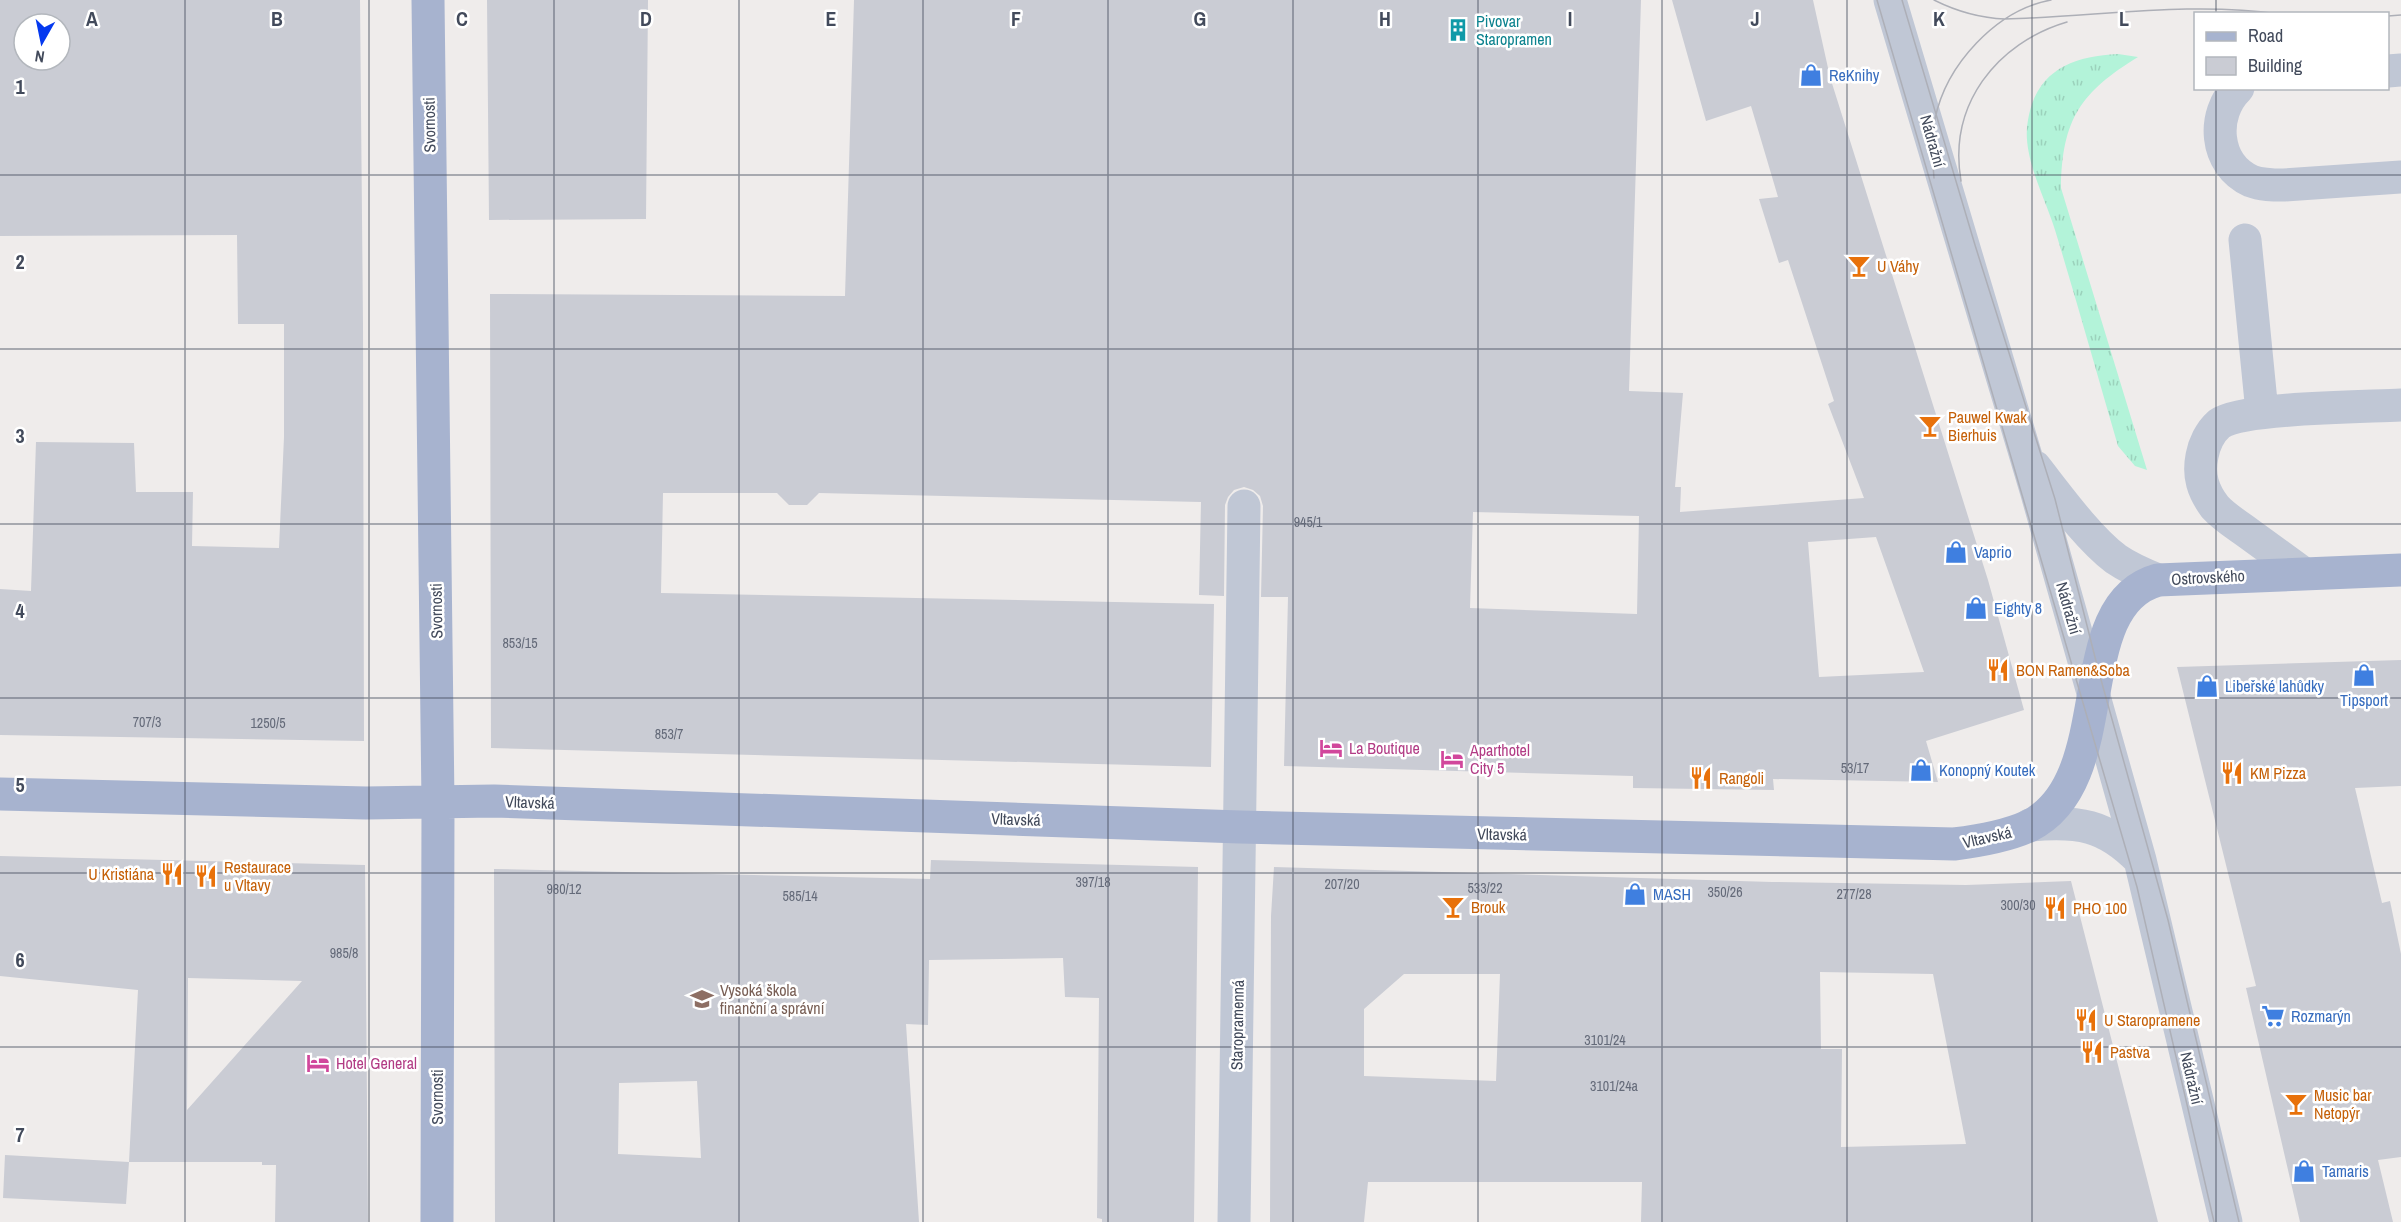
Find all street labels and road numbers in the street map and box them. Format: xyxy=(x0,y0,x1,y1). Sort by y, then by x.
street label: Svornosti xyxy=(418,97,440,153)
street label: Nádražní xyxy=(1915,112,1951,170)
street label: Ostrovského xyxy=(2171,564,2245,590)
street label: Nádražní xyxy=(2051,579,2087,637)
street label: Svornosti xyxy=(425,583,447,639)
street label: Vltavská xyxy=(505,790,556,814)
street label: Vltavská xyxy=(991,807,1042,831)
street label: Vltavská xyxy=(1960,821,2014,853)
street label: Vltavská xyxy=(1477,823,1528,845)
street label: Staropramenná xyxy=(1225,979,1249,1070)
street label: Nádražní xyxy=(2175,1050,2209,1107)
street label: Svornosti xyxy=(426,1069,448,1125)

